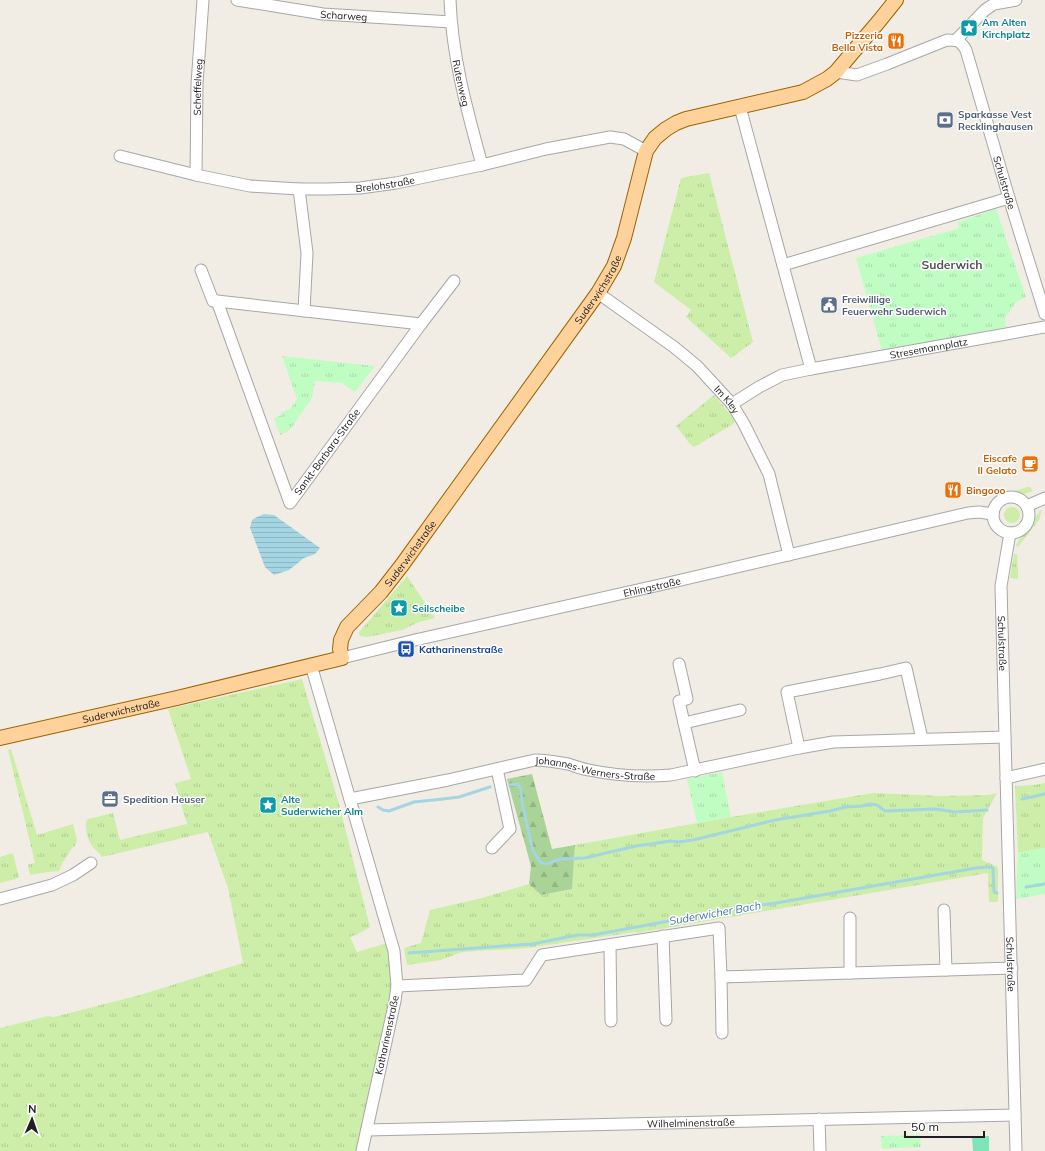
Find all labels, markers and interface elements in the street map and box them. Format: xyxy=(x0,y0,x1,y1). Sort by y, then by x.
street label: Scharweg xyxy=(320,7,368,23)
place label: Am Alten Kirchplatz xyxy=(982,16,1030,41)
place icon: Am Alten Kirchplatz xyxy=(959,18,979,38)
place label: Pizzeria Bella Vista xyxy=(832,29,883,54)
restaurant icon: Pizzeria Bella Vista xyxy=(886,31,906,51)
street label: Scheffelweg xyxy=(190,58,205,116)
street label: Rutenweg xyxy=(450,59,473,108)
place label: Sparkasse Vest Recklinghausen xyxy=(958,108,1033,133)
bank icon: Sparkasse Vest Recklinghausen xyxy=(935,110,955,130)
street label: Schulstraße xyxy=(991,154,1019,211)
street label: Brelohstraße xyxy=(355,173,416,195)
street label: Suderwichstraße xyxy=(571,253,624,327)
district label: Suderwich xyxy=(922,257,983,272)
place label: Freiwillige Feuerwehr Suderwich xyxy=(842,293,946,318)
public building icon: Freiwillige Feuerwehr Suderwich xyxy=(819,295,839,315)
street label: Stresemannplatz xyxy=(889,335,969,361)
street label: Im Kley xyxy=(711,382,743,417)
street label: Sankt-Barbara-Straße xyxy=(291,406,363,498)
place label: Eiscafe Il Gelato xyxy=(977,452,1018,477)
cafe icon: Eiscafe Il Gelato xyxy=(1020,454,1040,474)
restaurant icon: Bingooo xyxy=(943,480,963,500)
place label: Bingooo xyxy=(966,484,1006,497)
street label: Suderwichstraße xyxy=(381,518,439,589)
street label: Ehlingstraße xyxy=(622,574,682,599)
place icon: Seilscheibe xyxy=(389,598,409,618)
place label: Seilscheibe xyxy=(412,602,466,615)
street label: Schulstraße xyxy=(995,616,1010,671)
bus stop icon: Katharinenstraße xyxy=(396,639,416,659)
place label: Katharinenstraße xyxy=(419,643,504,656)
street label: Suderwichstraße xyxy=(81,696,161,726)
street label: Johannes-Werners-Straße xyxy=(535,753,655,782)
office icon: Spedition Heuser xyxy=(100,789,120,809)
place label: Spedition Heuser xyxy=(123,793,205,806)
place label: Alte Suderwicher Alm xyxy=(281,793,363,818)
place icon: Alte Suderwicher Alm xyxy=(258,795,278,815)
water label: Suderwicher Bach xyxy=(668,898,762,928)
street label: Schulstraße xyxy=(1004,936,1018,992)
street label: Katharinenstraße xyxy=(372,994,402,1076)
north arrow xyxy=(12,1099,52,1139)
text: N xyxy=(28,1102,37,1116)
scale bar xyxy=(905,1113,984,1139)
street label: Wilhelminenstraße xyxy=(647,1115,735,1130)
text: 50 m xyxy=(911,1119,939,1134)

